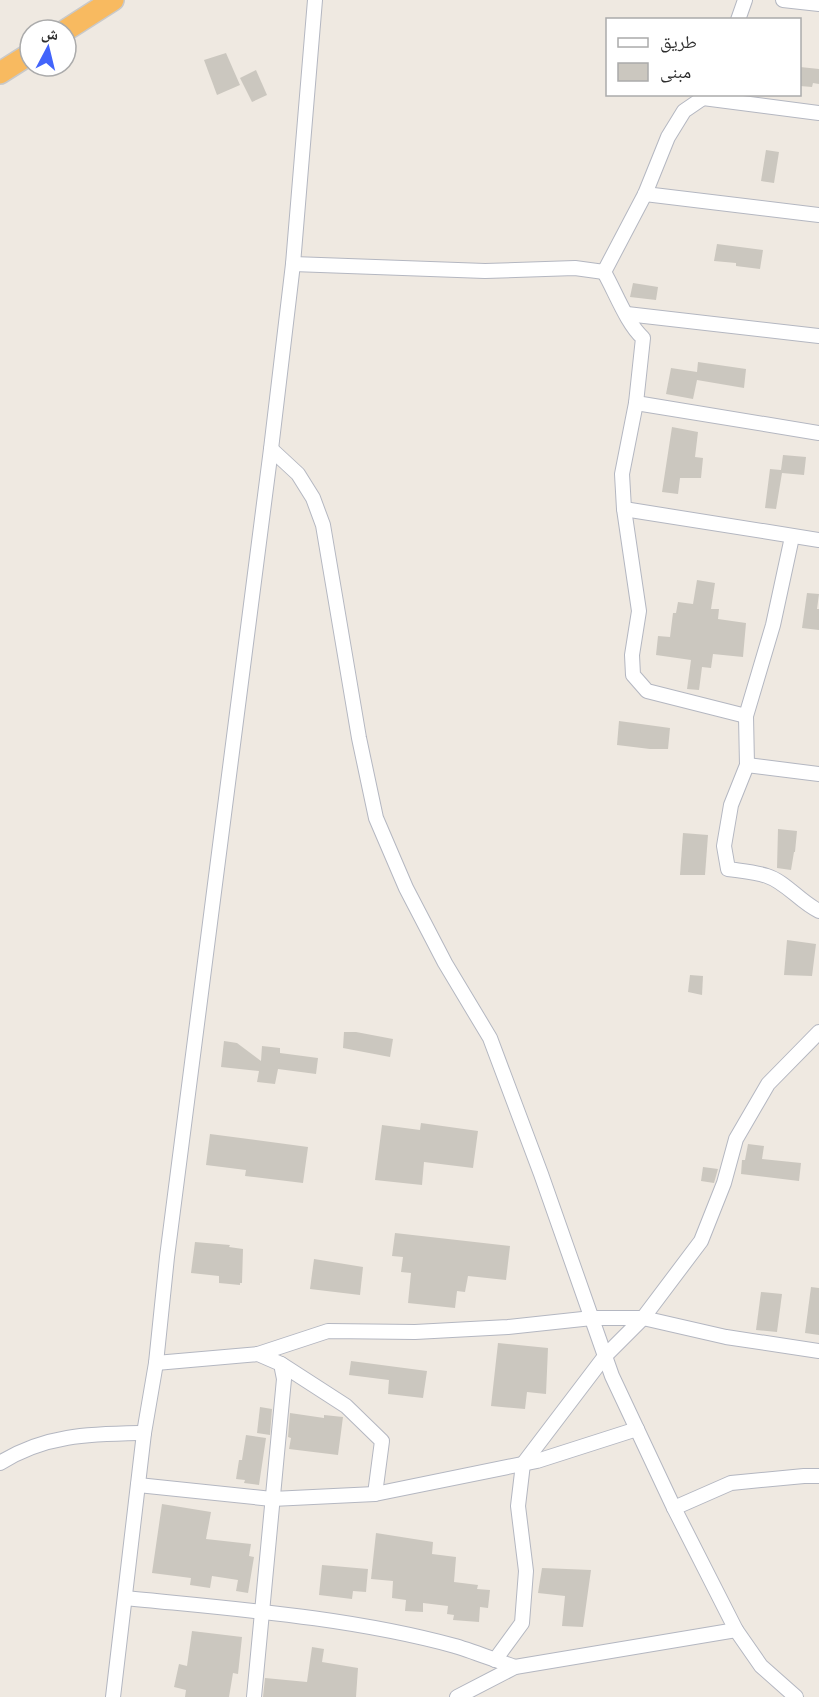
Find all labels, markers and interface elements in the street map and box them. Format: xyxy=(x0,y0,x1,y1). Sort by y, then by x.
north arrow xyxy=(18,18,78,78)
legend xyxy=(606,18,801,96)
text: ش xyxy=(40,21,60,46)
text: طريق xyxy=(660,29,697,55)
text: مبنى xyxy=(660,59,691,85)

